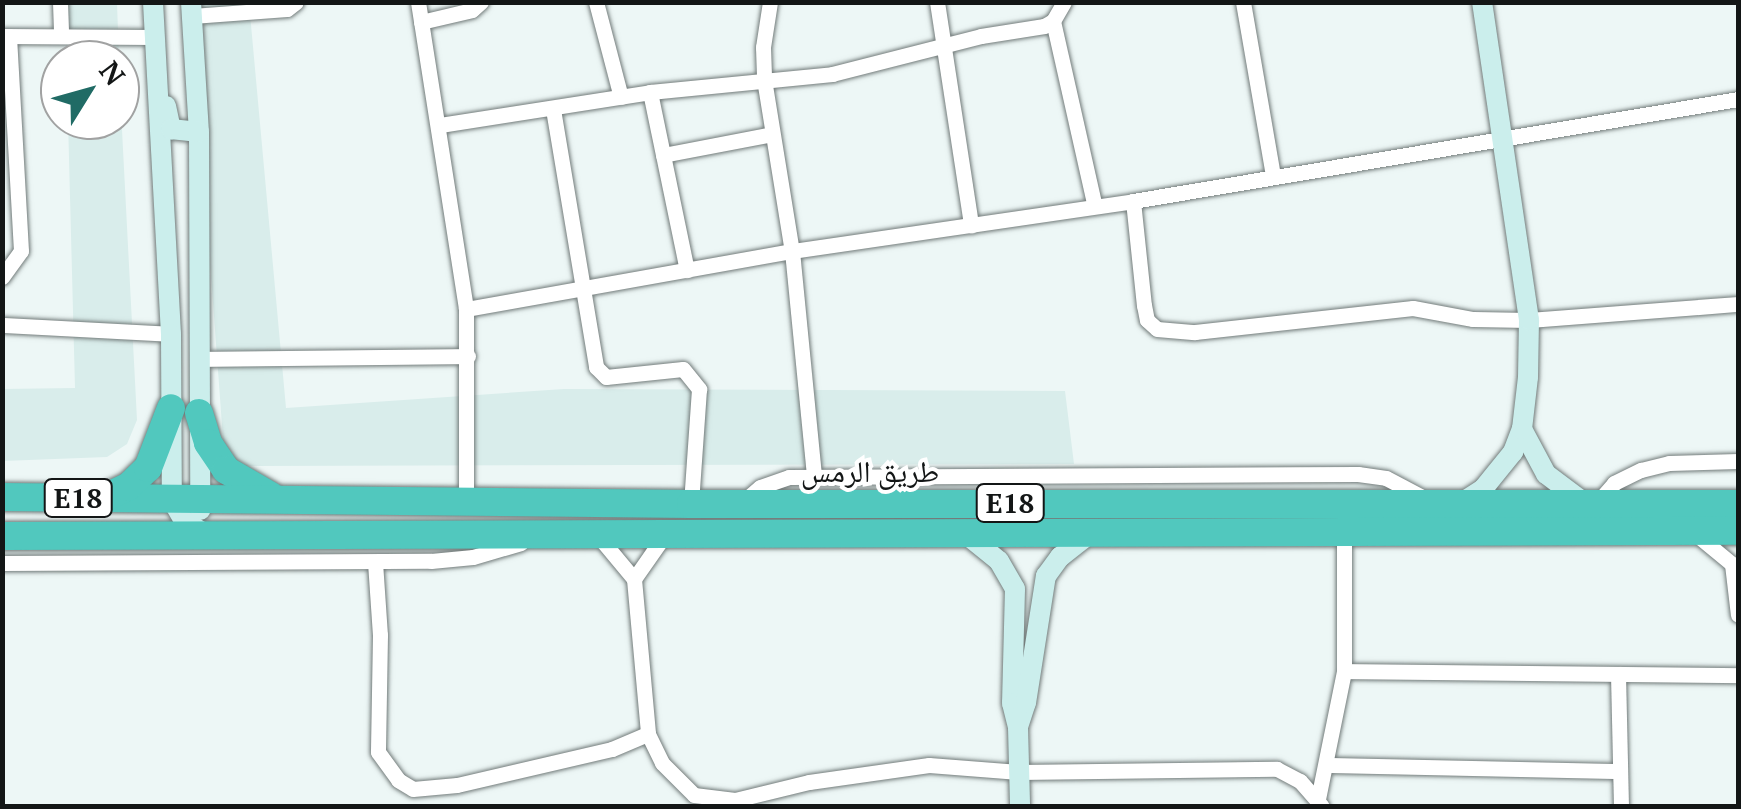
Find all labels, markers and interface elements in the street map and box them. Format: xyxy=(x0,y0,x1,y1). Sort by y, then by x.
north arrow xyxy=(40,40,140,140)
text: N xyxy=(92,53,134,92)
street label: طريق الرمس xyxy=(801,453,939,489)
road number: E18 xyxy=(43,475,113,521)
road number: E18 xyxy=(975,480,1045,526)

